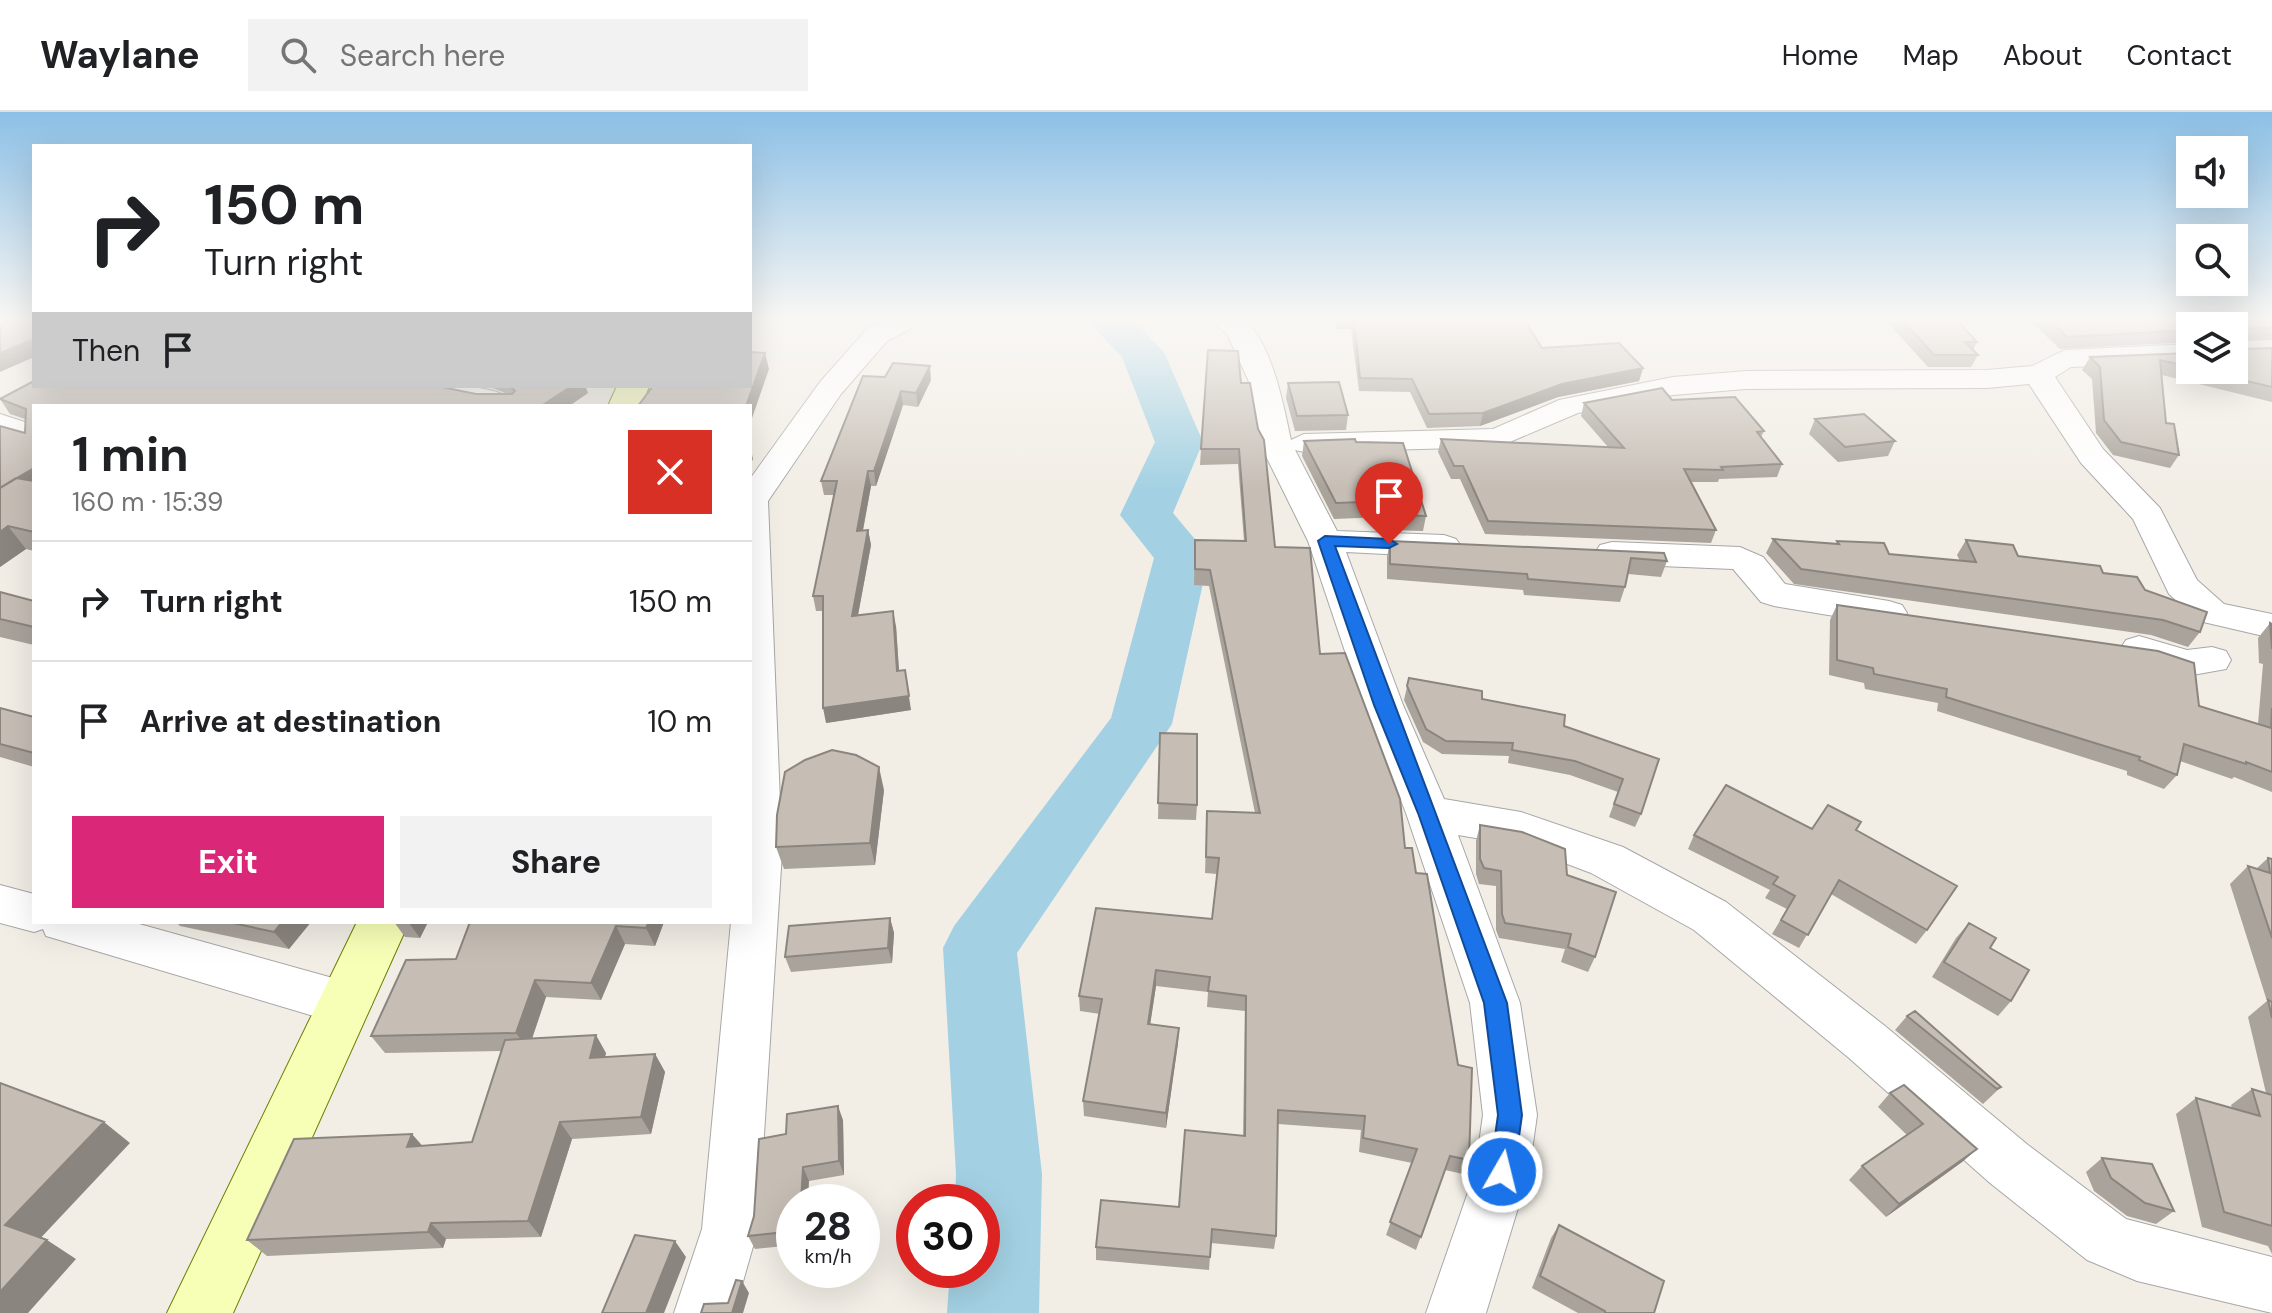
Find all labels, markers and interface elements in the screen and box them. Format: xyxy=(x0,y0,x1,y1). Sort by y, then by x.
search box xyxy=(248,19,808,91)
text: Waylane xyxy=(40,30,200,80)
icon: search xyxy=(276,33,320,77)
text: Search here xyxy=(340,36,505,75)
text: Home xyxy=(1782,37,1858,74)
text: Map xyxy=(1902,37,1959,74)
text: About xyxy=(2003,37,2082,74)
text: Contact xyxy=(2126,37,2232,74)
map controls xyxy=(2176,136,2248,384)
button: sound xyxy=(2176,136,2248,208)
text: 150 m xyxy=(204,168,365,241)
icon: right xyxy=(72,176,176,280)
button: search xyxy=(2176,224,2248,296)
text: Turn right xyxy=(204,239,363,286)
button: layers xyxy=(2176,312,2248,384)
icon: arrive xyxy=(156,328,200,372)
text: Then xyxy=(72,331,140,370)
text: 1 min xyxy=(72,423,189,486)
button: close xyxy=(628,430,712,514)
pin xyxy=(1355,462,1423,544)
icon: arrive xyxy=(1367,474,1411,518)
text: 160 m · 15:39 xyxy=(72,485,223,519)
icon: right xyxy=(72,579,116,623)
text: Turn right xyxy=(140,582,283,621)
text: 150 m xyxy=(629,582,712,621)
icon: arrive xyxy=(72,699,116,743)
text: Arrive at destination xyxy=(140,702,441,741)
text: 10 m xyxy=(647,702,712,741)
button: Exit xyxy=(72,816,384,908)
button: Share xyxy=(400,816,712,908)
position arrow xyxy=(1460,1130,1544,1214)
speed limit sign: 30 xyxy=(896,1184,1000,1288)
text: 28 xyxy=(804,1200,852,1252)
text: km/h xyxy=(804,1243,852,1269)

